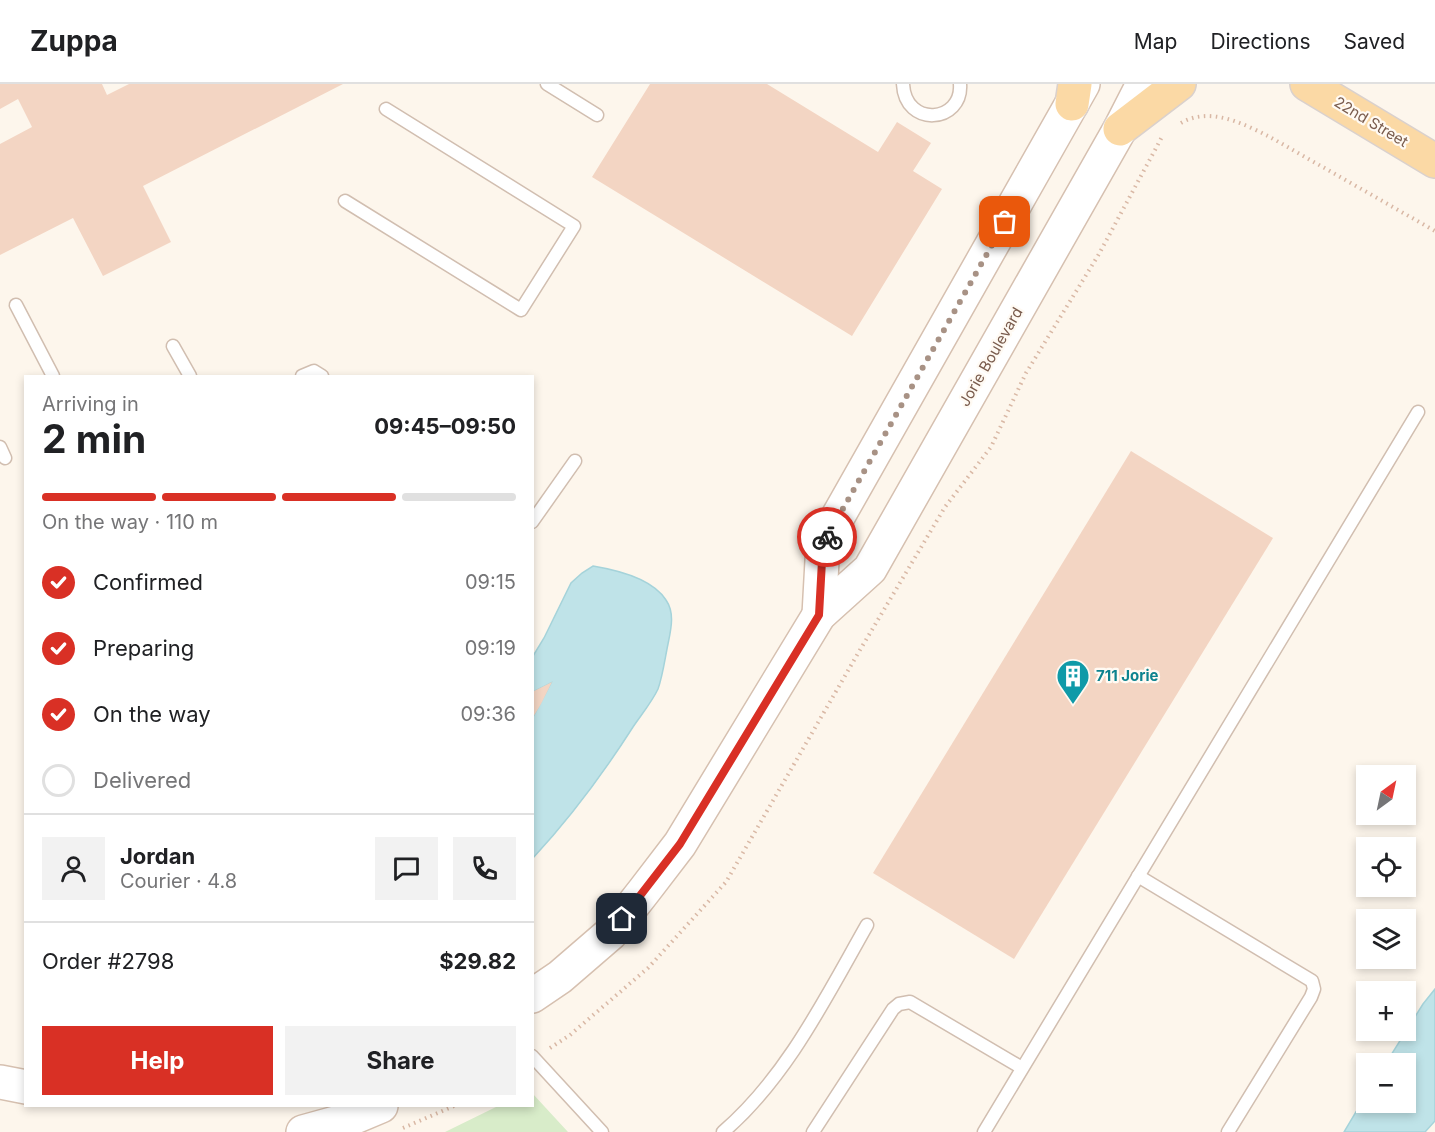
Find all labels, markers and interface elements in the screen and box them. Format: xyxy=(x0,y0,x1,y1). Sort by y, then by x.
text: Zuppa xyxy=(30,24,118,58)
text: Map xyxy=(1134,29,1177,54)
text: Directions xyxy=(1210,29,1311,54)
text: Saved xyxy=(1344,29,1405,54)
street label: 22nd Street xyxy=(1331,92,1412,151)
pin xyxy=(979,196,1030,247)
icon: bag xyxy=(988,205,1021,238)
street label: Jorie Boulevard xyxy=(955,304,1027,410)
text: Arriving in xyxy=(42,392,139,416)
text: 09:45–09:50 xyxy=(374,413,516,439)
text: 2 min xyxy=(42,415,146,462)
courier xyxy=(797,507,857,567)
text: On the way · 110 m xyxy=(42,510,218,534)
icon: bike xyxy=(811,521,844,554)
icon: check xyxy=(42,566,75,599)
text: Confirmed xyxy=(93,569,203,595)
text: 09:15 xyxy=(465,570,516,594)
icon: check xyxy=(42,632,75,665)
text: Preparing xyxy=(93,635,194,661)
text: 09:19 xyxy=(465,636,516,660)
building icon: 711 Jorie xyxy=(1055,658,1091,705)
place label: 711 Jorie xyxy=(1096,666,1158,685)
icon: check xyxy=(42,698,75,731)
text: On the way xyxy=(93,701,211,727)
text: 09:36 xyxy=(460,702,516,726)
north arrow xyxy=(1356,765,1416,825)
map controls xyxy=(1356,765,1416,1113)
text: Delivered xyxy=(93,767,191,793)
button: person xyxy=(42,837,105,900)
button: chat xyxy=(375,837,438,900)
button: phone xyxy=(453,837,516,900)
button: locate xyxy=(1356,837,1416,897)
text: Jordan xyxy=(120,843,195,869)
text: Courier · 4.8 xyxy=(120,869,237,893)
pin xyxy=(596,893,647,944)
icon: home xyxy=(605,902,638,935)
button: layers xyxy=(1356,909,1416,969)
text: Order #2798 xyxy=(42,948,174,974)
text: $29.82 xyxy=(439,948,516,974)
button: + xyxy=(1356,981,1416,1041)
button: Help xyxy=(42,1026,273,1095)
button: Share xyxy=(285,1026,516,1095)
button: − xyxy=(1356,1053,1416,1113)

